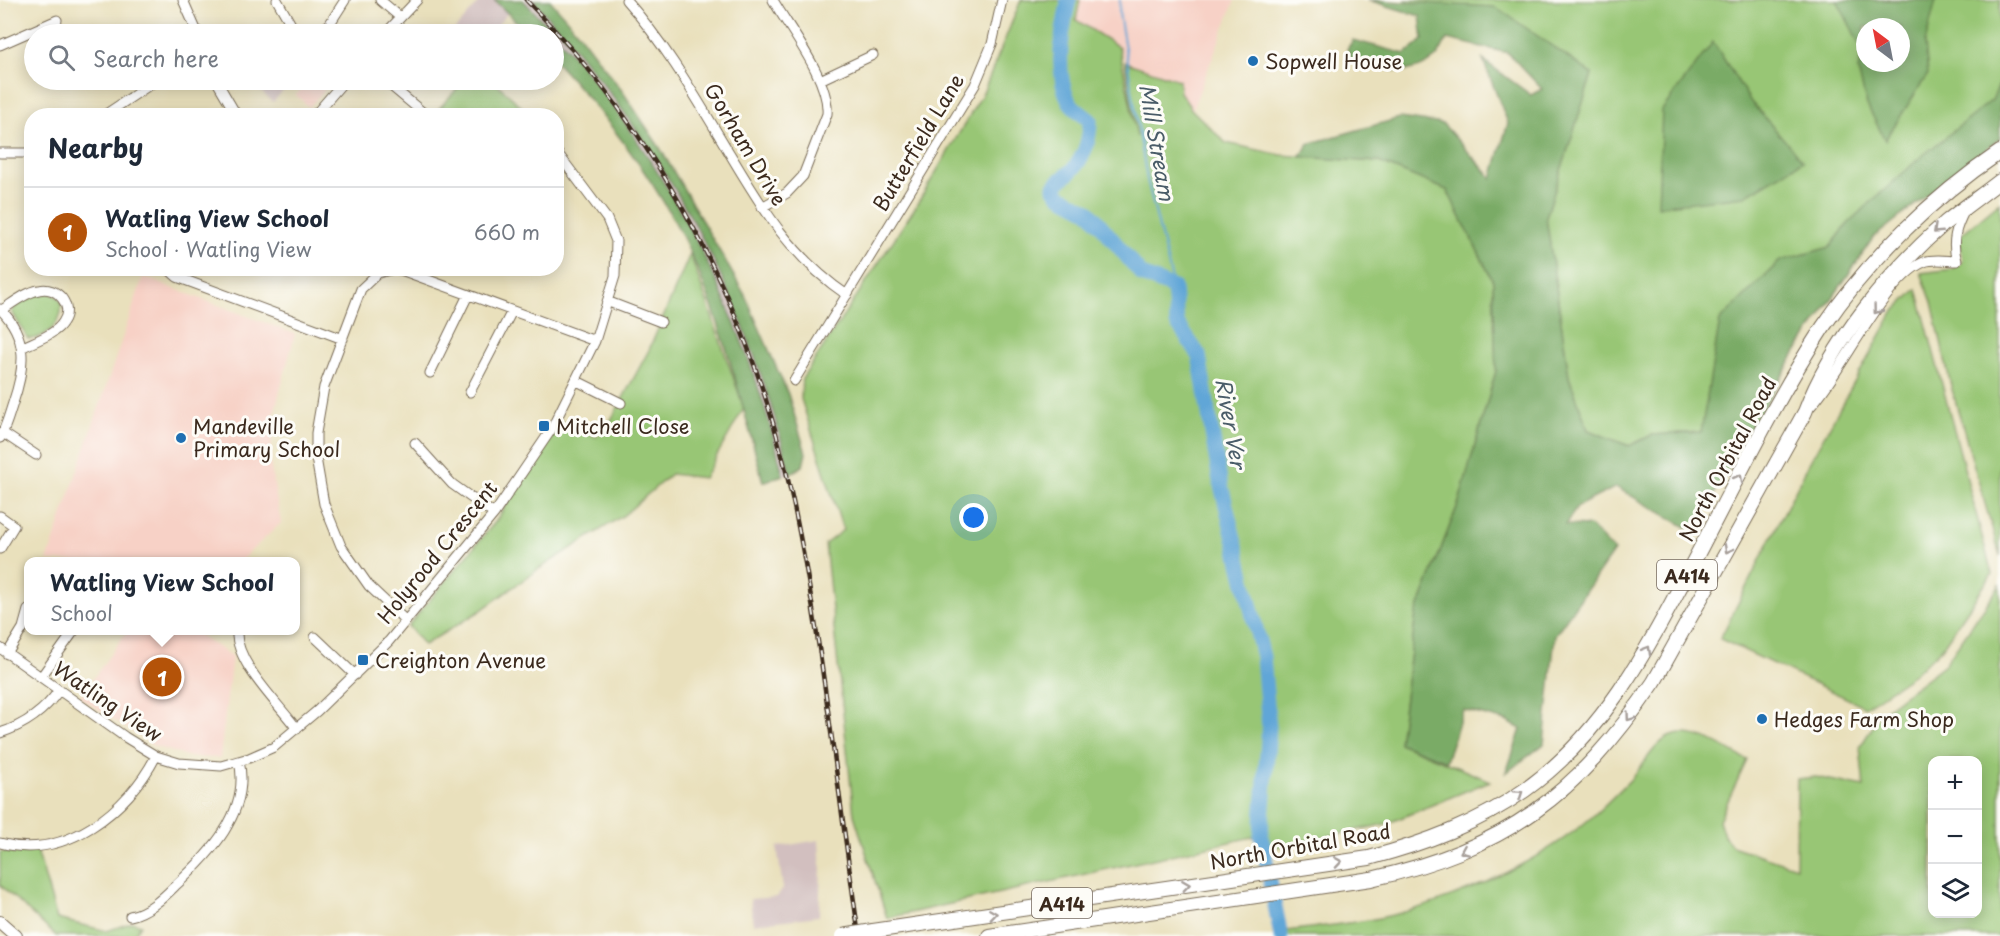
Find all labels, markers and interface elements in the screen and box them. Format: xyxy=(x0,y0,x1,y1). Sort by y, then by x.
north arrow xyxy=(1856,18,1910,72)
search box xyxy=(24,24,564,90)
icon: search xyxy=(45,41,78,74)
text: Search here xyxy=(93,41,219,74)
place label: Sopwell House xyxy=(1265,46,1403,76)
marker: Sopwell House xyxy=(1246,54,1260,68)
street label: Butterfield Lane xyxy=(865,67,971,217)
street label: Gorham Drive xyxy=(697,77,795,211)
water label: Mill Stream xyxy=(1132,81,1184,204)
text: Nearby xyxy=(48,128,143,167)
text: Watling View School xyxy=(105,201,329,234)
text: 1 xyxy=(63,217,72,247)
text: 660 m xyxy=(474,217,540,247)
one-way arrow xyxy=(1934,223,1944,234)
text: School · Watling View xyxy=(105,234,311,264)
one-way arrow xyxy=(1874,304,1885,315)
street label: North Orbital Road xyxy=(1671,371,1783,547)
water label: River Ver xyxy=(1208,375,1256,473)
place label: Mandeville Primary School xyxy=(193,411,340,464)
place label: Mitchell Close xyxy=(556,411,689,441)
marker: Mitchell Close xyxy=(537,419,551,433)
marker: Mandeville Primary School xyxy=(174,431,188,445)
one-way arrow xyxy=(1732,473,1743,484)
street label: Holyrood Crescent xyxy=(370,474,504,630)
your location xyxy=(959,503,988,532)
one-way arrow xyxy=(1724,543,1735,553)
popup xyxy=(24,557,300,635)
road number: A414 xyxy=(1657,560,1717,590)
text: Watling View School xyxy=(50,565,274,598)
text: School xyxy=(50,598,113,628)
place label: Creighton Avenue xyxy=(375,645,546,675)
one-way arrow xyxy=(1640,645,1651,656)
marker: Creighton Avenue xyxy=(356,653,370,667)
street label: Watling View xyxy=(48,654,169,749)
pin: 1 xyxy=(142,654,182,700)
place label: Hedges Farm Shop xyxy=(1774,704,1954,734)
one-way arrow xyxy=(1626,711,1637,722)
marker: Hedges Farm Shop xyxy=(1755,712,1769,726)
map controls xyxy=(1928,756,1982,918)
button: + xyxy=(1928,756,1982,810)
one-way arrow xyxy=(1512,790,1523,801)
button: − xyxy=(1928,810,1982,864)
street label: North Orbital Road xyxy=(1208,815,1392,877)
one-way arrow xyxy=(1459,844,1470,856)
one-way arrow xyxy=(1334,857,1343,869)
button: layers xyxy=(1928,864,1982,918)
one-way arrow xyxy=(1181,879,1191,892)
road number: A414 xyxy=(1032,888,1092,918)
one-way arrow xyxy=(989,908,998,920)

